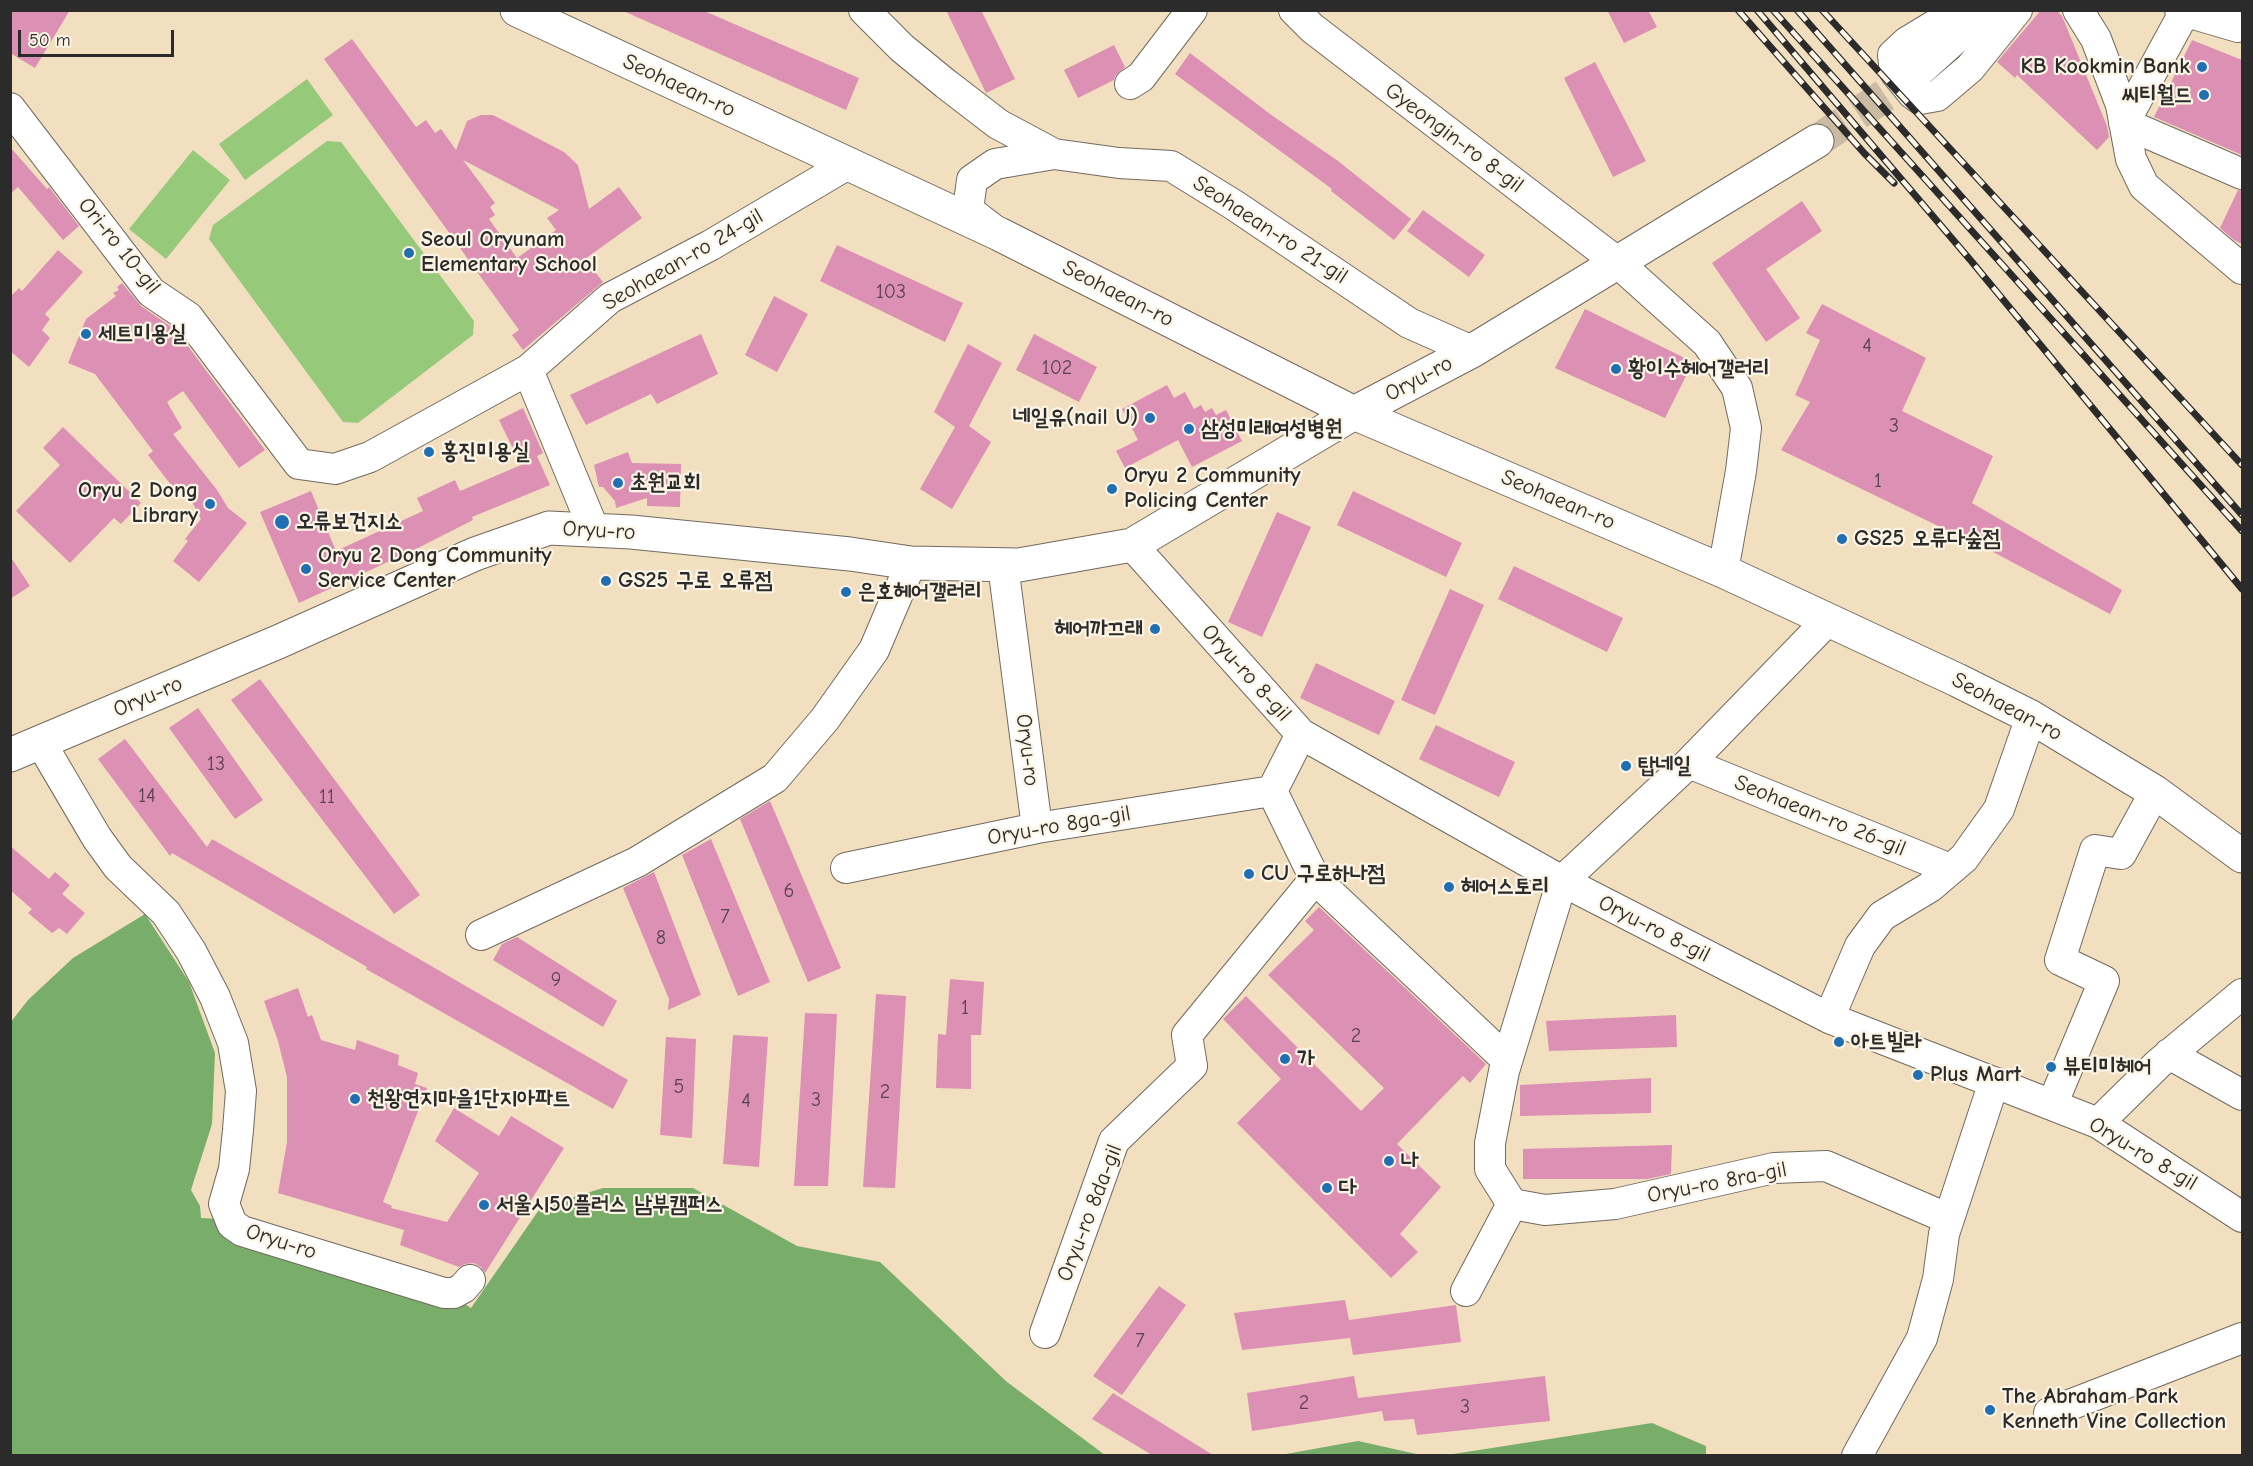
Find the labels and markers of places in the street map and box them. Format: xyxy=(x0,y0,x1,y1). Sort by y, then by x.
place label: KB Kookmin Bank xyxy=(2021,54,2190,80)
marker: KB Kookmin Bank xyxy=(2195,60,2209,74)
place label: 씨티월드 xyxy=(2121,82,2192,108)
marker: 씨티월드 xyxy=(2197,88,2211,102)
place label: Seoul Oryunam Elementary School xyxy=(421,227,597,278)
marker: Seoul Oryunam Elementary School xyxy=(402,246,416,260)
place label: 세트미용실 xyxy=(98,321,187,347)
marker: 세트미용실 xyxy=(79,327,93,341)
place label: 황이수헤어갤러리 xyxy=(1628,356,1770,382)
marker: 황이수헤어갤러리 xyxy=(1609,362,1623,376)
place label: 네일유(nail U) xyxy=(1013,405,1138,431)
marker: 네일유(nail U) xyxy=(1143,411,1157,425)
place label: 삼성미래여성병원 xyxy=(1201,416,1343,442)
marker: 삼성미래여성병원 xyxy=(1182,422,1196,436)
place label: 홍진미용실 xyxy=(441,439,530,465)
marker: 홍진미용실 xyxy=(422,445,436,459)
place label: Oryu 2 Community Policing Center xyxy=(1124,463,1301,514)
place label: 초원교회 xyxy=(630,470,701,496)
marker: 초원교회 xyxy=(611,476,625,490)
place label: Oryu 2 Dong Library xyxy=(78,478,198,530)
marker: Oryu 2 Community Policing Center xyxy=(1105,482,1119,496)
marker: Oryu 2 Dong Library xyxy=(203,497,217,511)
place label: 오류보건지소 xyxy=(296,509,402,535)
marker: 오류보건지소 xyxy=(273,513,291,531)
place label: GS25 오류다숲점 xyxy=(1854,526,2001,552)
marker: GS25 오류다숲점 xyxy=(1835,532,1849,546)
place label: Oryu 2 Dong Community Service Center xyxy=(318,543,552,594)
marker: Oryu 2 Dong Community Service Center xyxy=(299,562,313,576)
place label: GS25 구로 오류점 xyxy=(618,568,772,594)
marker: GS25 구로 오류점 xyxy=(599,574,613,588)
place label: 은호헤어갤러리 xyxy=(858,579,982,605)
marker: 은호헤어갤러리 xyxy=(839,585,853,599)
place label: 헤어까끄래 xyxy=(1054,616,1143,642)
marker: 헤어까끄래 xyxy=(1148,622,1162,636)
place label: 탑네일 xyxy=(1638,753,1691,779)
marker: 탑네일 xyxy=(1619,759,1633,773)
place label: CU 구로하나점 xyxy=(1261,861,1385,887)
marker: CU 구로하나점 xyxy=(1242,867,1256,881)
place label: 헤어스토리 xyxy=(1461,874,1550,900)
marker: 헤어스토리 xyxy=(1442,880,1456,894)
place label: 아트빌라 xyxy=(1851,1029,1922,1055)
marker: 아트빌라 xyxy=(1832,1035,1846,1049)
place label: 가 xyxy=(1297,1046,1315,1072)
marker: 가 xyxy=(1278,1052,1292,1066)
place label: 뷰티미헤어 xyxy=(2063,1054,2152,1080)
marker: 뷰티미헤어 xyxy=(2044,1060,2058,1074)
place label: Plus Mart xyxy=(1930,1062,2021,1088)
marker: Plus Mart xyxy=(1911,1068,1925,1082)
place label: 천왕연지마을1단지아파트 xyxy=(367,1086,570,1112)
marker: 천왕연지마을1단지아파트 xyxy=(348,1092,362,1106)
place label: 나 xyxy=(1401,1148,1419,1174)
marker: 나 xyxy=(1382,1154,1396,1168)
place label: 다 xyxy=(1339,1175,1357,1201)
marker: 다 xyxy=(1320,1181,1334,1195)
place label: 서울시50플러스 남부캠퍼스 xyxy=(496,1192,723,1218)
marker: 서울시50플러스 남부캠퍼스 xyxy=(477,1198,491,1212)
place label: The Abraham Park Kenneth Vine Collection xyxy=(2002,1384,2226,1436)
marker: The Abraham Park Kenneth Vine Collection xyxy=(1983,1403,1997,1417)

